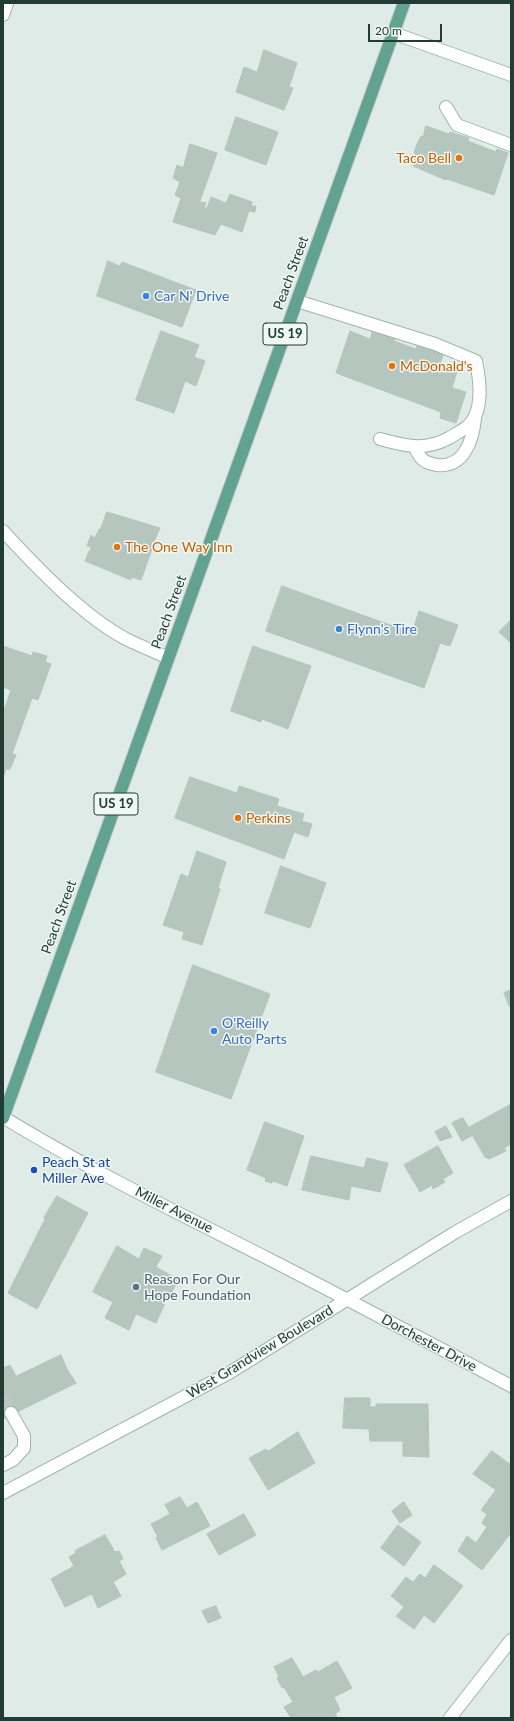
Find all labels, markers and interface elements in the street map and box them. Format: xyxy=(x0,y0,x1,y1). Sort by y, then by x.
scale bar xyxy=(370,16,444,42)
text: 20 m xyxy=(375,23,402,38)
place label: Taco Bell xyxy=(396,150,451,166)
marker: Taco Bell xyxy=(454,153,464,163)
street label: Peach Street xyxy=(270,234,312,312)
place label: Car N' Drive xyxy=(154,288,229,304)
marker: Car N' Drive xyxy=(141,291,151,301)
road number: US 19 xyxy=(263,323,307,345)
place label: McDonald's xyxy=(400,358,473,374)
marker: McDonald's xyxy=(387,361,397,371)
place label: The One Way Inn xyxy=(125,539,233,555)
marker: The One Way Inn xyxy=(112,542,122,552)
street label: Peach Street xyxy=(148,573,190,651)
place label: Flynn's Tire xyxy=(347,621,417,637)
marker: Flynn's Tire xyxy=(334,624,344,634)
road number: US 19 xyxy=(94,793,138,815)
place label: Perkins xyxy=(246,810,291,826)
marker: Perkins xyxy=(233,813,243,823)
street label: Peach Street xyxy=(38,878,80,956)
place label: O'Reilly Auto Parts xyxy=(222,1015,287,1048)
marker: O'Reilly Auto Parts xyxy=(209,1026,219,1036)
place label: Peach St at Miller Ave xyxy=(42,1154,110,1186)
marker: Peach St at Miller Ave xyxy=(29,1165,39,1175)
street label: Miller Avenue xyxy=(132,1183,216,1237)
place label: Reason For Our Hope Foundation xyxy=(144,1271,251,1304)
marker: Reason For Our Hope Foundation xyxy=(131,1282,141,1292)
street label: West Grandview Boulevard xyxy=(184,1302,336,1402)
street label: Dorchester Drive xyxy=(378,1311,480,1375)

